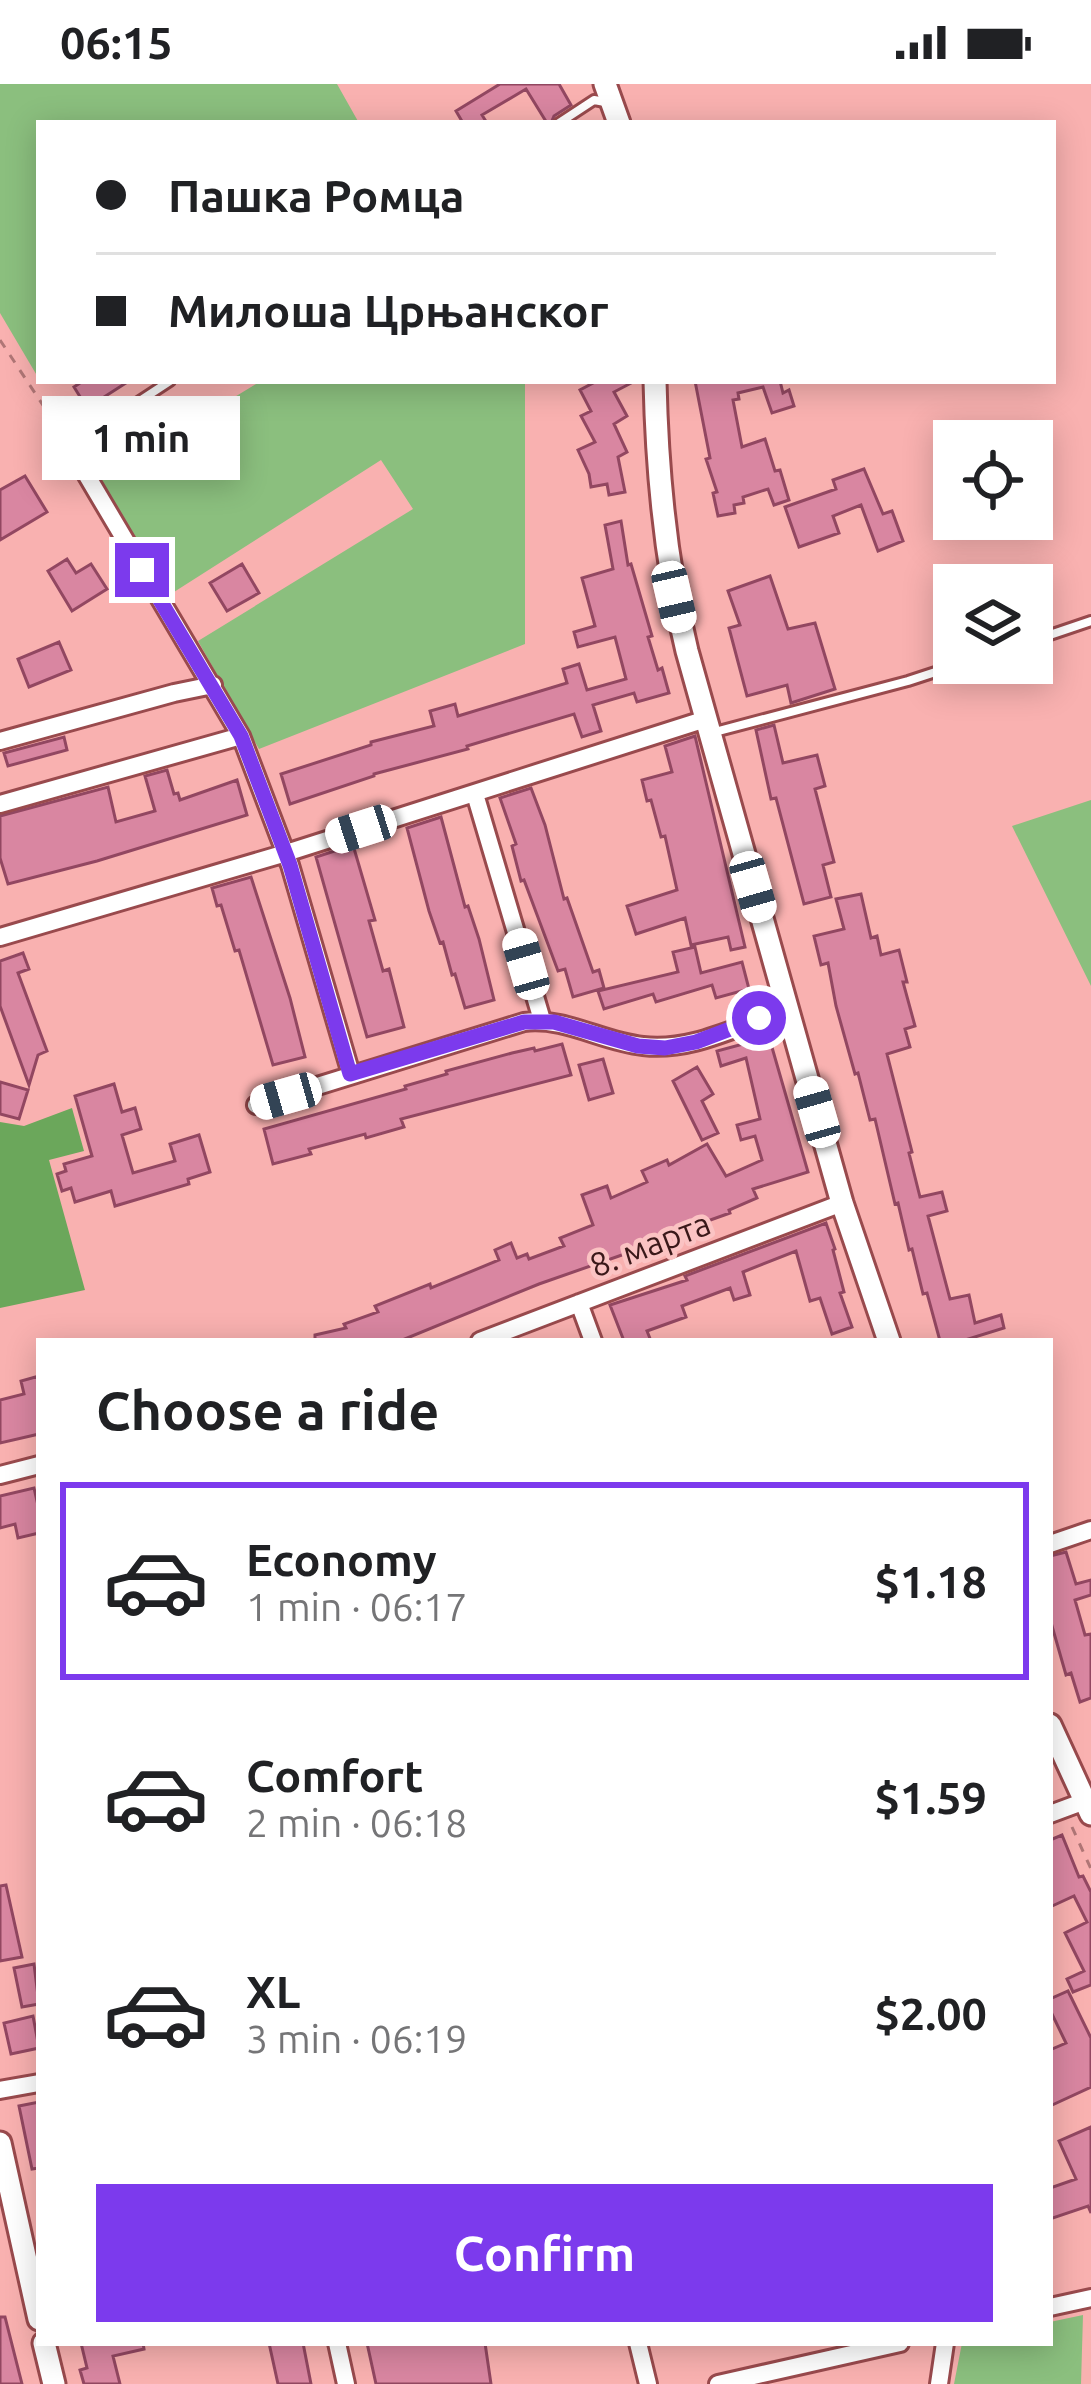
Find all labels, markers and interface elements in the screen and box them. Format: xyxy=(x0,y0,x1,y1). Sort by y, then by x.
text: 06:15 xyxy=(60,17,173,68)
text: Пашка Ромца xyxy=(168,170,464,221)
text: Милоша Црњанског xyxy=(168,285,608,336)
callout: 1 min xyxy=(43,396,241,480)
text: 1 min xyxy=(92,416,190,459)
map controls xyxy=(933,420,1053,684)
button: locate xyxy=(933,420,1053,540)
route end xyxy=(115,543,169,597)
car xyxy=(648,558,700,636)
button: layers xyxy=(933,564,1053,684)
car xyxy=(321,801,401,857)
car xyxy=(726,847,780,927)
car xyxy=(499,924,553,1004)
route start xyxy=(732,991,786,1045)
car xyxy=(246,1069,326,1123)
car xyxy=(790,1072,844,1152)
street label: 8. марта xyxy=(584,1204,715,1283)
text: Choose a ride xyxy=(96,1380,439,1440)
icon: car xyxy=(102,1527,210,1635)
text: Economy xyxy=(246,1534,437,1585)
text: $1.18 xyxy=(874,1556,987,1607)
text: 1 min · 06:17 xyxy=(246,1585,467,1628)
icon: car xyxy=(102,1743,210,1851)
text: Comfort xyxy=(246,1750,423,1801)
text: $1.59 xyxy=(874,1772,987,1823)
text: 2 min · 06:18 xyxy=(246,1801,467,1844)
icon: car xyxy=(102,1959,210,2067)
text: XL xyxy=(246,1966,300,2017)
text: $2.00 xyxy=(874,1988,987,2039)
text: 3 min · 06:19 xyxy=(246,2017,467,2060)
button: Confirm xyxy=(96,2184,993,2322)

